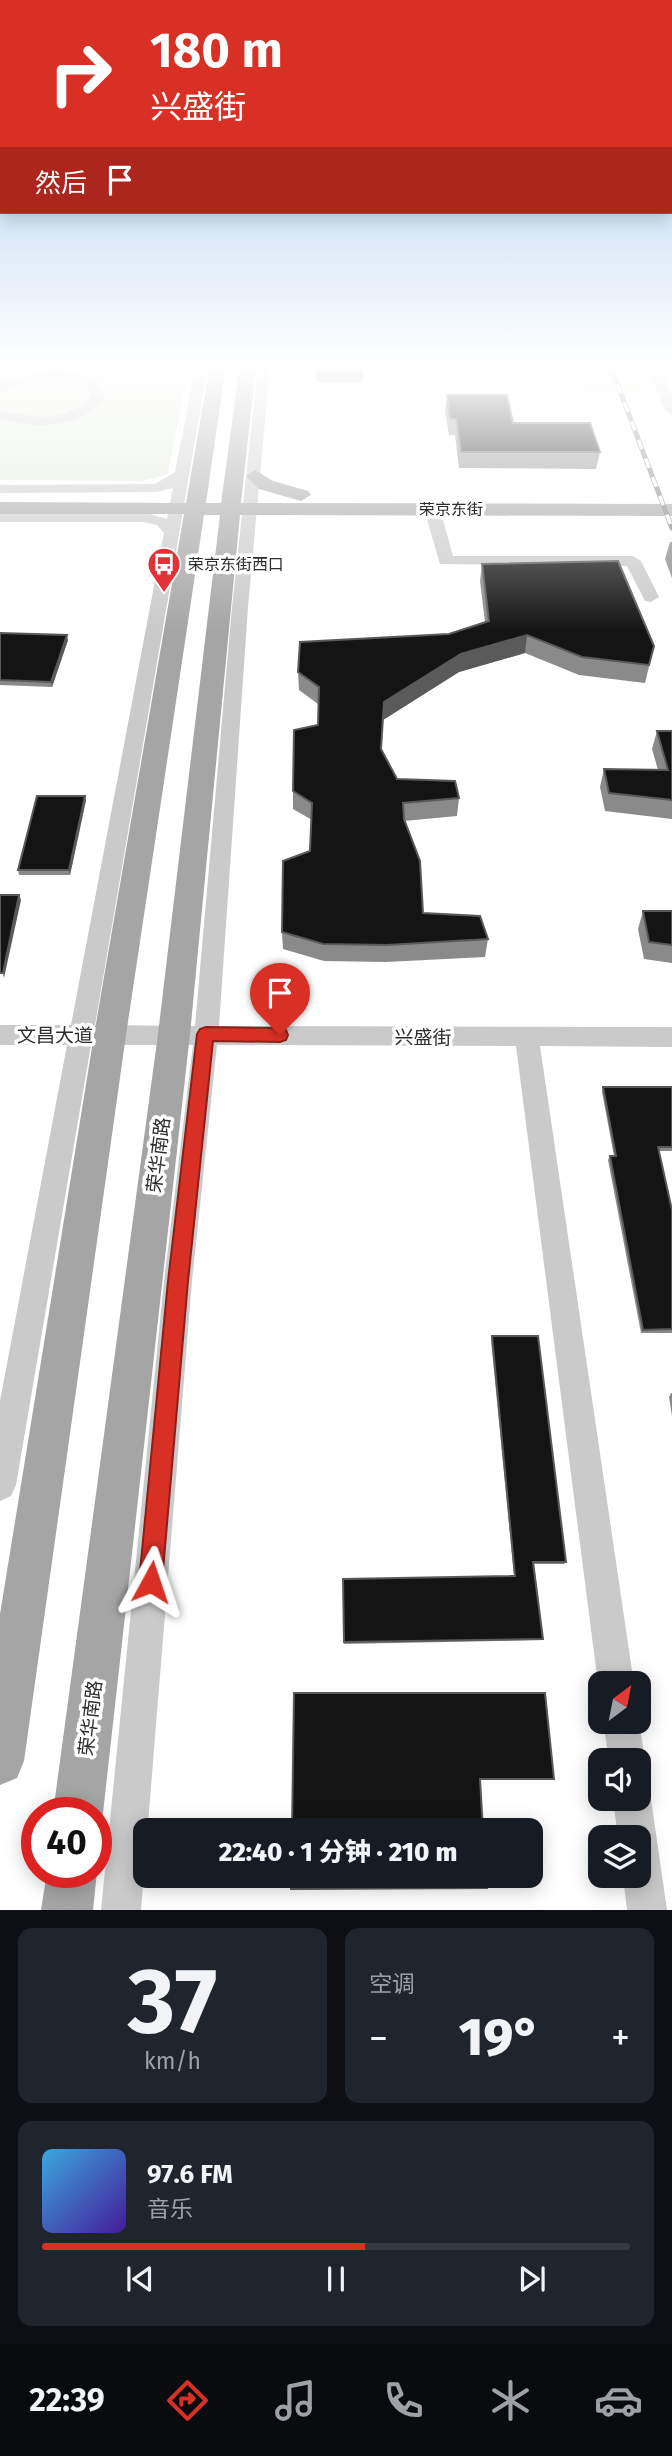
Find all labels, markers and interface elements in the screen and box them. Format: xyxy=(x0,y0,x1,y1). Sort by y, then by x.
text: 180 m xyxy=(150,21,283,80)
icon: right xyxy=(35,28,126,119)
text: 兴盛街 xyxy=(150,88,246,126)
icon: arrive xyxy=(101,161,139,199)
text: 然后 xyxy=(35,168,87,199)
street label: 荣京东街 xyxy=(419,500,483,519)
bus stop icon: 荣京东街西口 xyxy=(145,545,183,594)
place label: 荣京东街西口 xyxy=(188,555,284,574)
pin xyxy=(250,963,310,1035)
icon: arrive xyxy=(261,974,299,1012)
street label: 文昌大道 xyxy=(17,1024,93,1047)
street label: 兴盛街 xyxy=(394,1026,452,1049)
street label: 荣华南路 xyxy=(142,1116,175,1194)
position arrow xyxy=(114,1545,188,1619)
north arrow xyxy=(588,1671,651,1734)
map controls xyxy=(588,1671,651,1888)
street label: 荣华南路 xyxy=(74,1679,107,1757)
button: sound xyxy=(588,1748,651,1811)
speed limit sign: 40 xyxy=(21,1797,112,1888)
button: layers xyxy=(588,1825,651,1888)
text: 22:40 · 1 分钟 · 210 m xyxy=(219,1837,457,1868)
text: 37 xyxy=(128,1947,217,2056)
text: 空调 xyxy=(369,1970,415,1998)
text: 19° xyxy=(459,2006,540,2069)
text: − xyxy=(369,2015,388,2061)
text: + xyxy=(611,2015,630,2061)
text: km/h xyxy=(144,2047,201,2075)
text: 97.6 FM xyxy=(147,2159,233,2190)
text: 音乐 xyxy=(147,2195,193,2223)
icon: previous xyxy=(121,2260,159,2298)
icon: pause xyxy=(317,2260,355,2298)
icon: next xyxy=(513,2260,551,2298)
icon: directions xyxy=(163,2376,212,2425)
icon: music xyxy=(271,2376,320,2425)
icon: phone xyxy=(379,2376,428,2425)
icon: climate xyxy=(486,2376,535,2425)
icon: car xyxy=(594,2376,643,2425)
text: 22:39 xyxy=(29,2381,105,2419)

